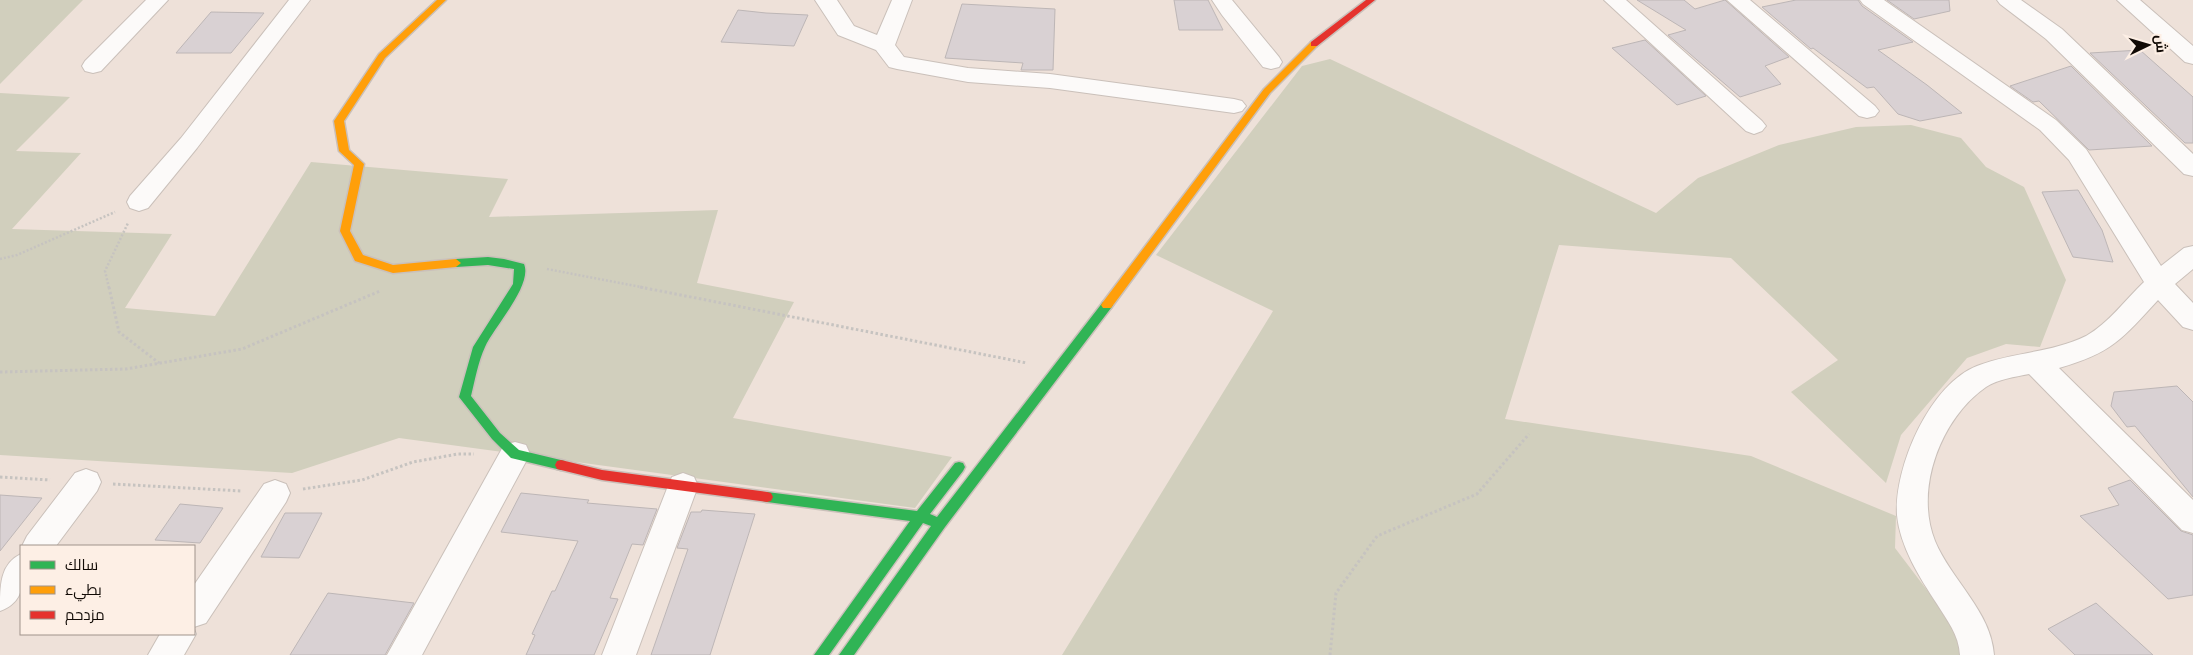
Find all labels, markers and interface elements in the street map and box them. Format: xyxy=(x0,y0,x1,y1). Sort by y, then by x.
north arrow xyxy=(2123,20,2173,70)
text: ش xyxy=(2151,34,2170,54)
legend xyxy=(20,545,195,635)
text: سالك xyxy=(65,556,98,574)
text: بطيء xyxy=(65,581,102,602)
text: مزدحم xyxy=(65,606,105,625)

